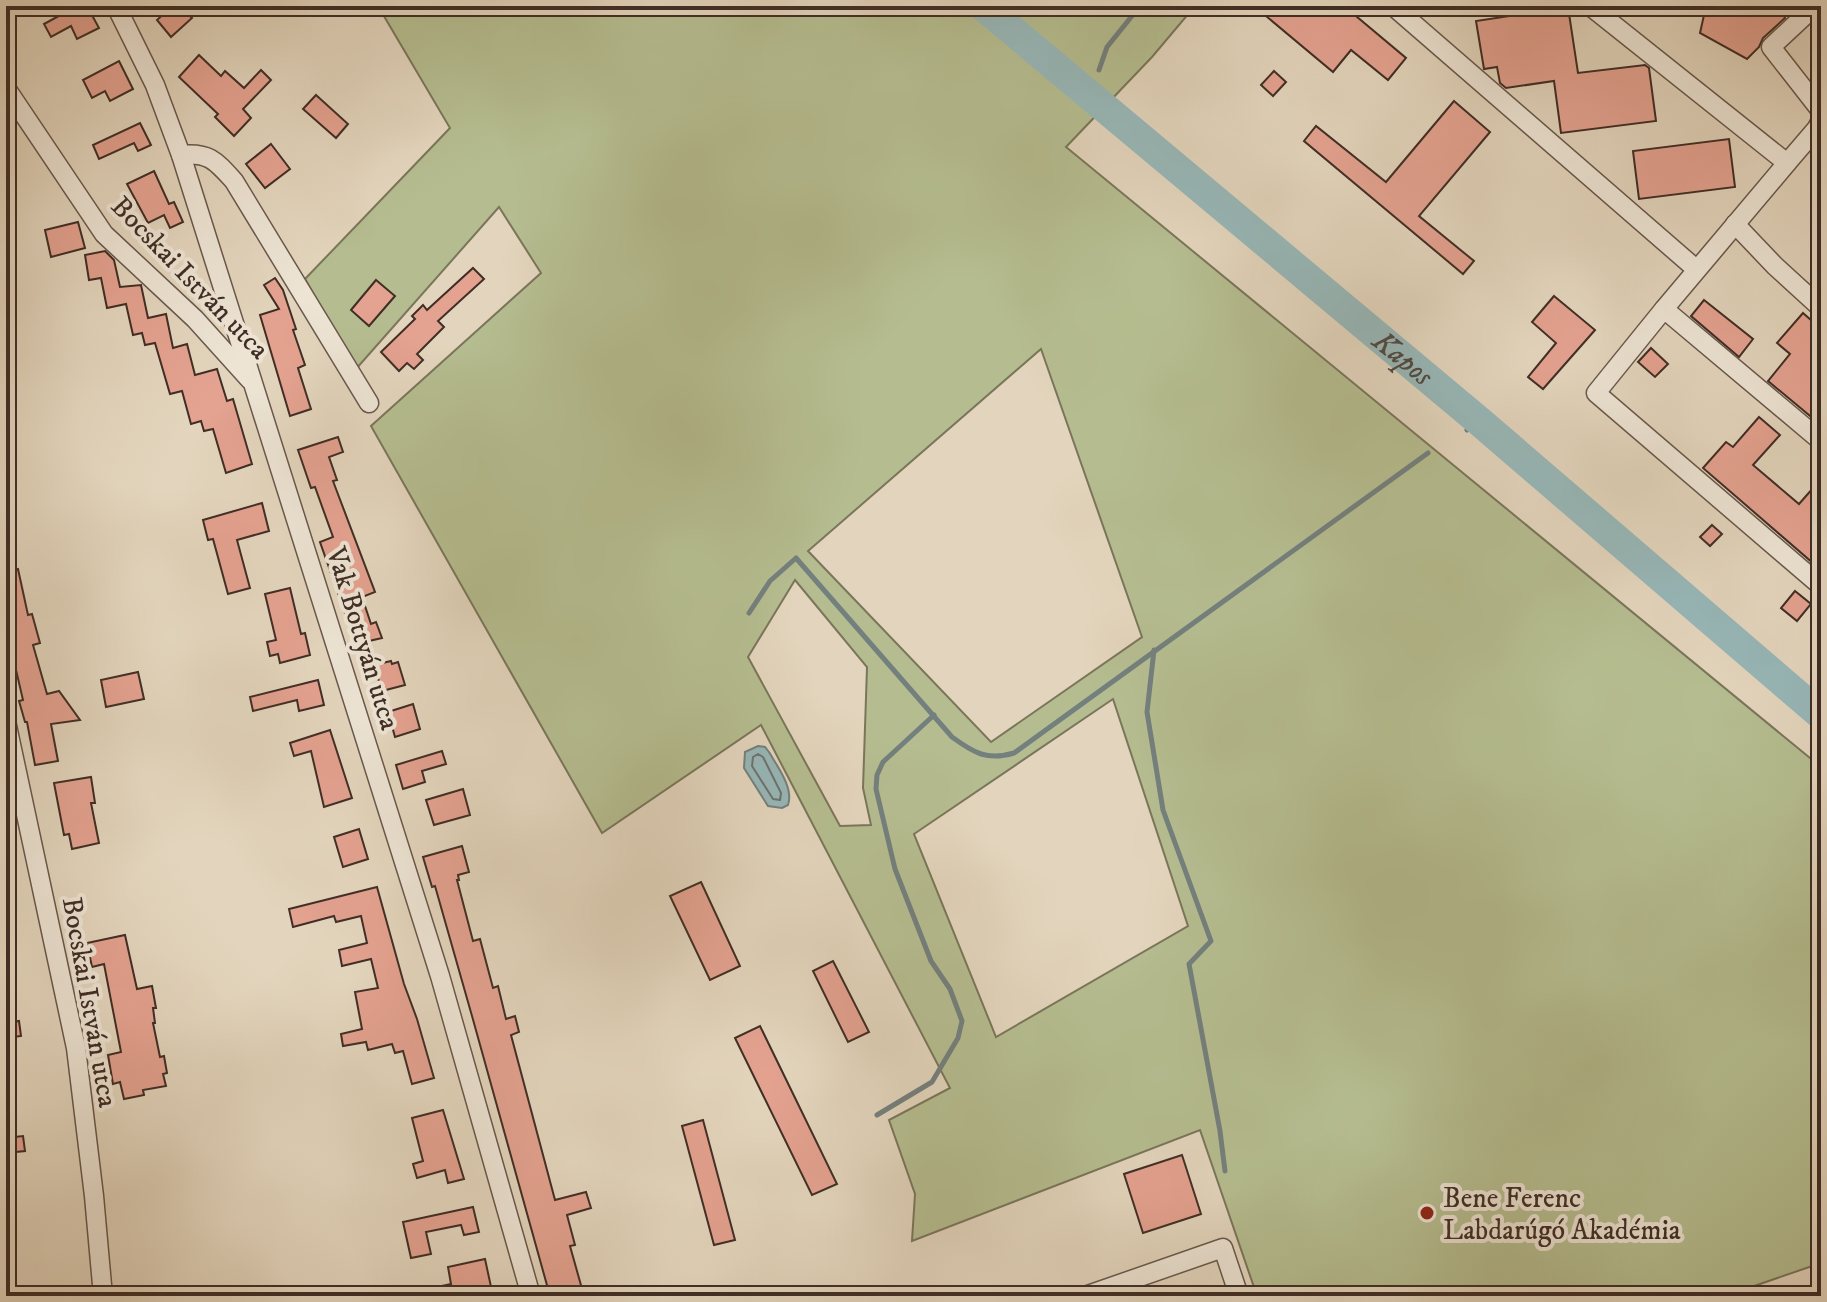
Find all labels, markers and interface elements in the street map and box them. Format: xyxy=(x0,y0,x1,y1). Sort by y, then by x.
street label: Bocskai István utca xyxy=(103,189,277,367)
water label: Kapos xyxy=(1364,322,1441,395)
street label: Vak Bottyán utca xyxy=(318,542,407,734)
street label: Bocskai István utca xyxy=(54,894,125,1110)
place label: Bene Ferenc Labdarúgó Akadémia xyxy=(1443,1181,1681,1248)
marker: Bene Ferenc Labdarúgó Akadémia xyxy=(1418,1204,1436,1222)

